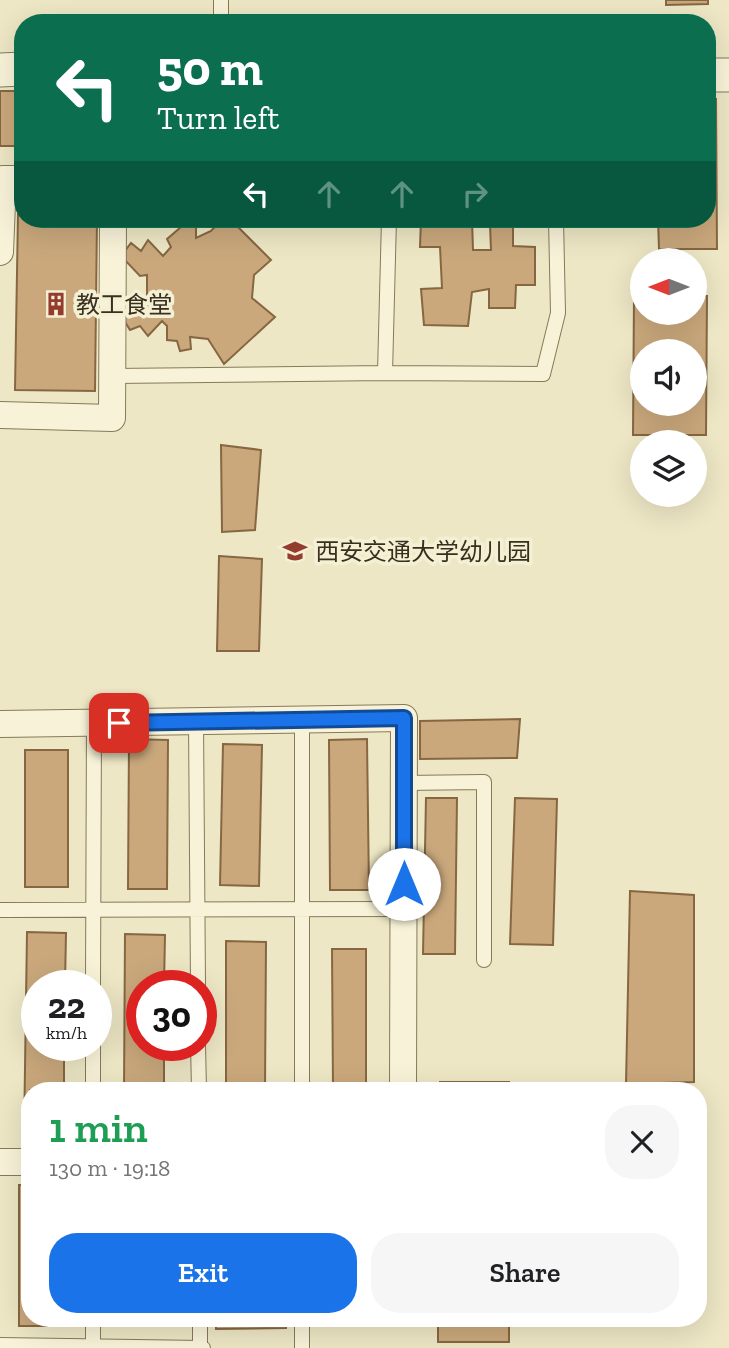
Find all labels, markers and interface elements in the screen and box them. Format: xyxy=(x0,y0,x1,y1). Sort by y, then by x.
text: 50 m xyxy=(157,39,263,98)
icon: left xyxy=(42,42,133,133)
text: Turn left xyxy=(157,99,279,137)
icon: left xyxy=(237,175,275,213)
icon: ahead xyxy=(310,175,348,213)
icon: ahead xyxy=(383,175,421,213)
icon: right xyxy=(456,175,494,213)
north arrow xyxy=(630,248,707,326)
map controls xyxy=(630,248,707,507)
building icon: 教工食堂 xyxy=(42,290,70,318)
place label: 教工食堂 xyxy=(76,290,172,319)
button: sound xyxy=(630,339,707,416)
button: layers xyxy=(630,430,707,507)
school or university icon: 西安交通大学幼儿园 xyxy=(281,537,309,565)
place label: 西安交通大学幼儿园 xyxy=(315,537,531,566)
pin xyxy=(89,693,149,753)
icon: arrive xyxy=(100,704,138,742)
position arrow xyxy=(367,847,441,921)
speed limit sign: 30 xyxy=(126,970,217,1061)
text: 22 xyxy=(48,985,85,1027)
text: km/h xyxy=(46,1022,87,1044)
text: 1 min xyxy=(49,1102,148,1153)
button: close xyxy=(605,1105,679,1179)
text: 130 m · 19:18 xyxy=(49,1154,170,1182)
button: Exit xyxy=(49,1233,357,1313)
button: Share xyxy=(371,1233,679,1313)

